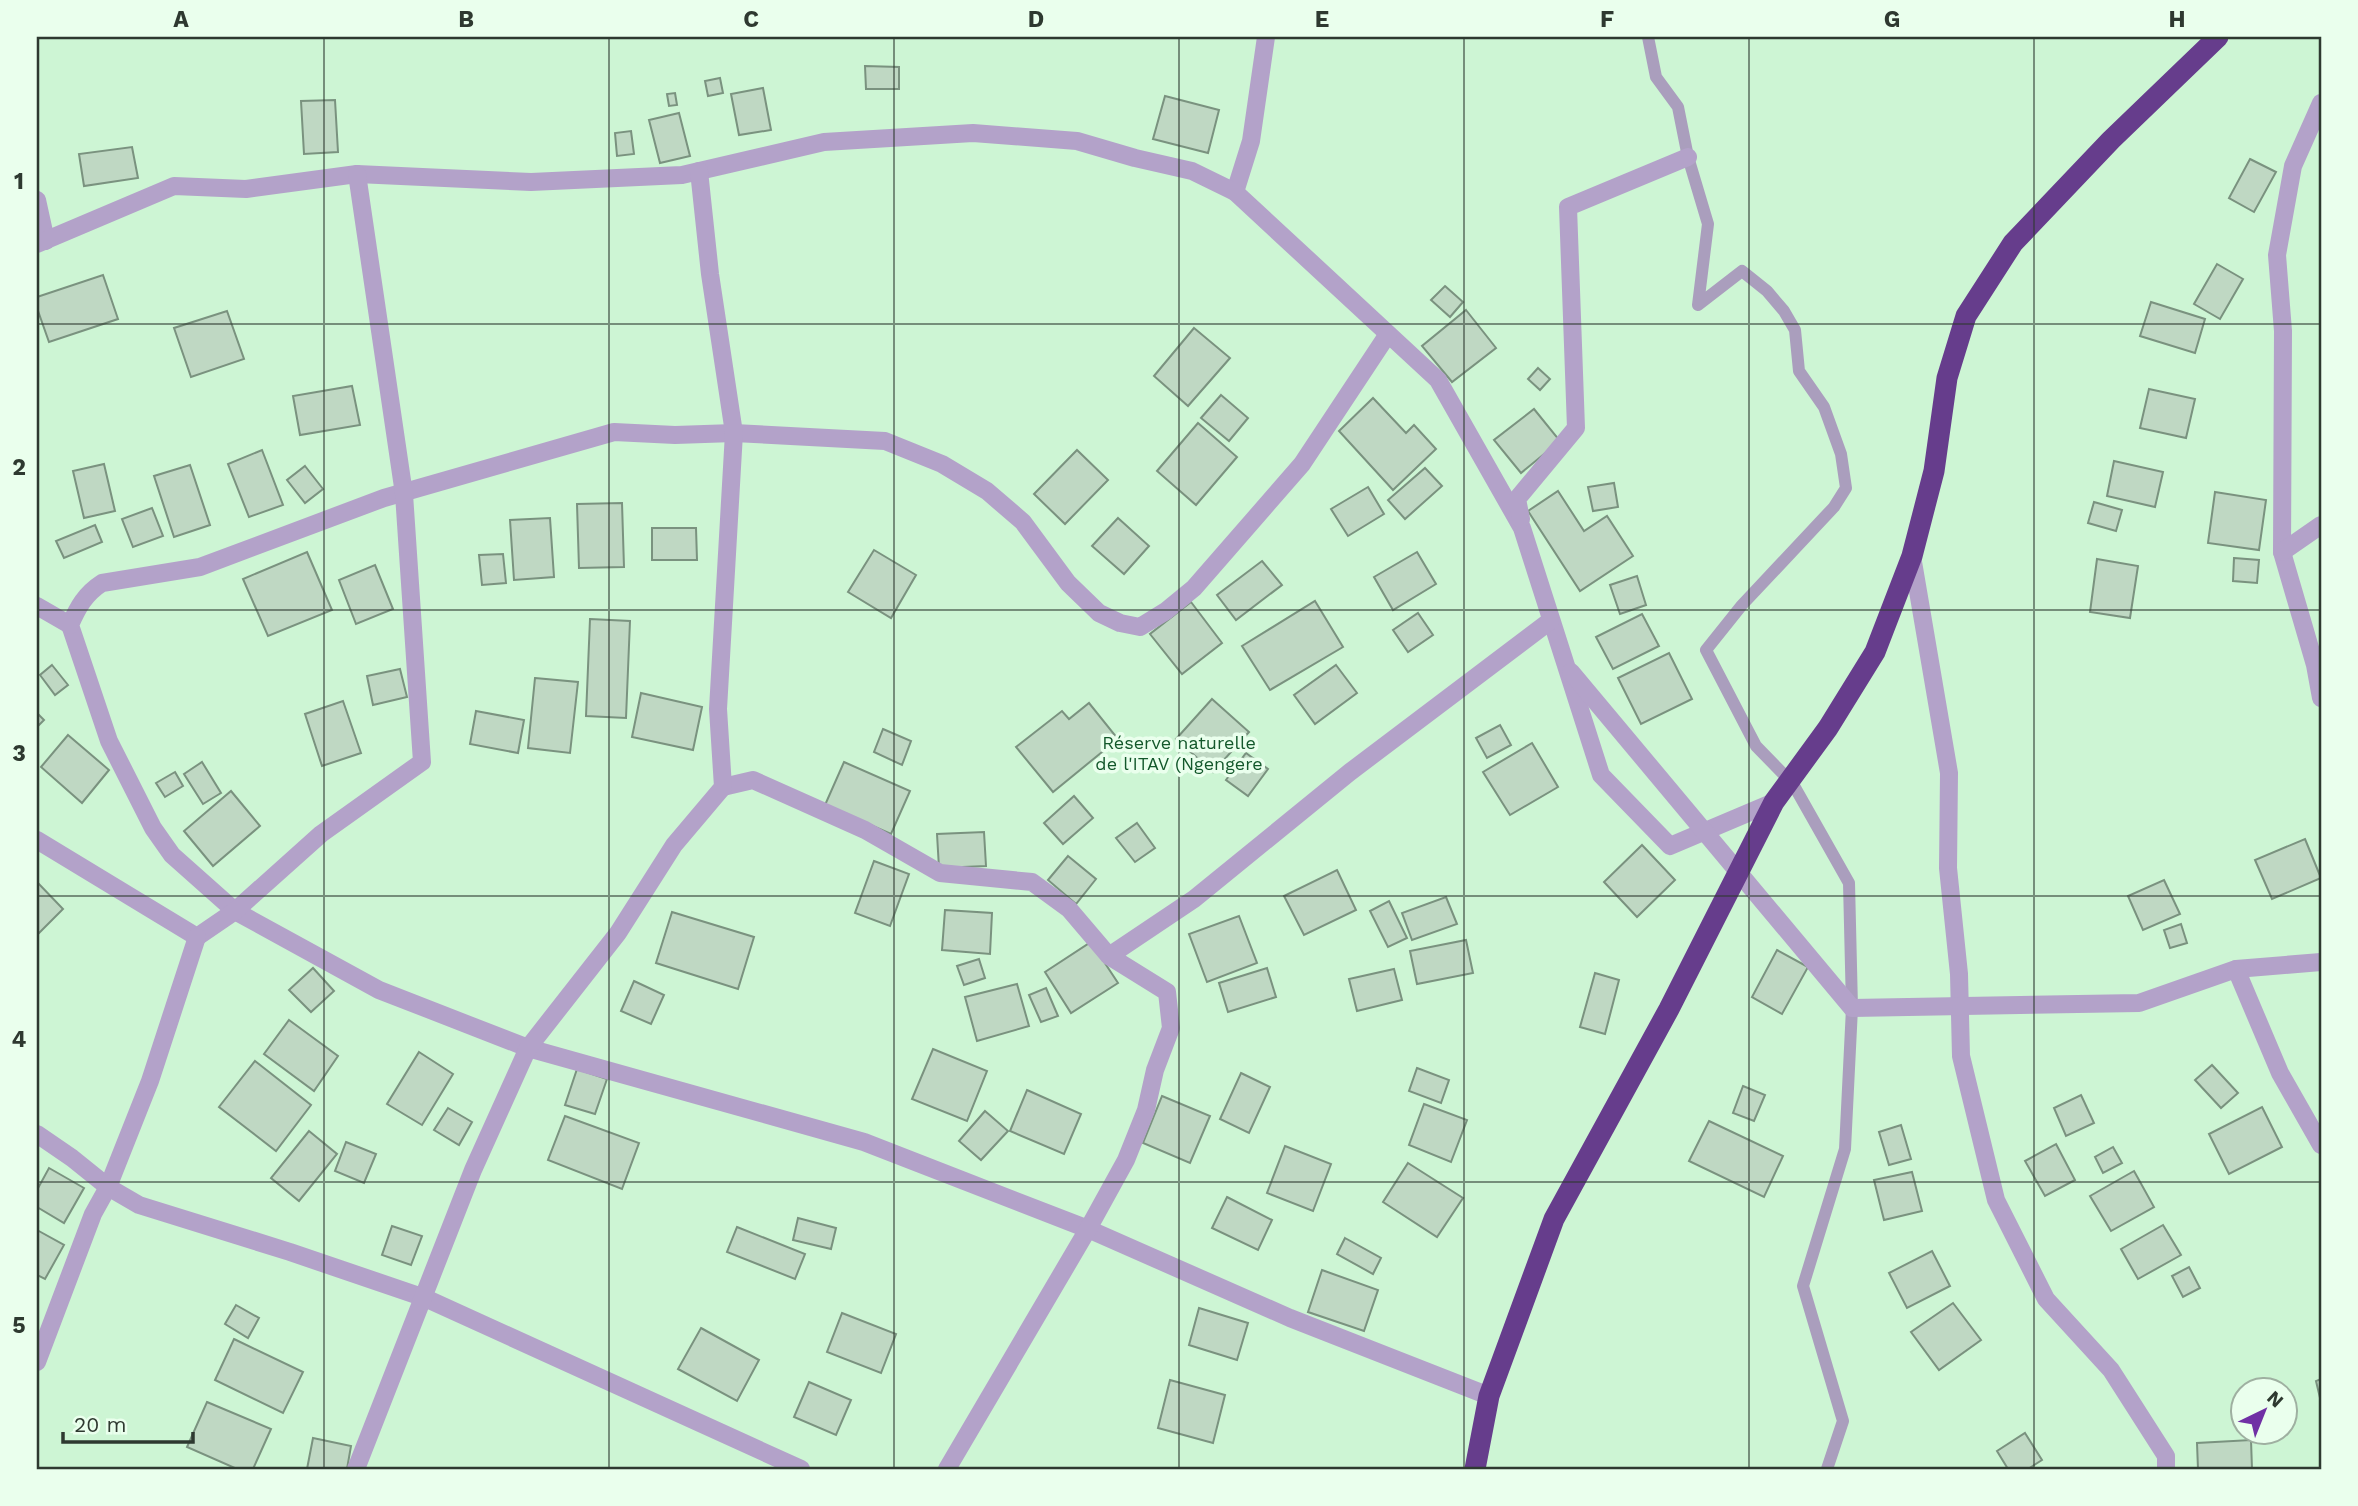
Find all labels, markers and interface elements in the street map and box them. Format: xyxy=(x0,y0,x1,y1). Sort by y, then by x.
text: A xyxy=(173,6,189,33)
text: B xyxy=(458,6,474,33)
text: C xyxy=(743,6,759,33)
text: D xyxy=(1028,6,1044,33)
text: E xyxy=(1315,6,1329,33)
text: F xyxy=(1600,6,1614,33)
text: G xyxy=(1884,6,1900,33)
text: H xyxy=(2168,6,2186,33)
text: 1 xyxy=(14,168,24,195)
text: 2 xyxy=(12,454,26,481)
park label: Réserve naturelle de l'ITAV (Ngengere xyxy=(1095,732,1263,774)
text: 3 xyxy=(12,740,26,767)
text: 4 xyxy=(12,1026,27,1053)
text: 5 xyxy=(12,1312,26,1339)
north arrow xyxy=(2228,1376,2298,1446)
text: N xyxy=(2262,1386,2288,1412)
scale bar xyxy=(63,1401,192,1445)
text: 20 m xyxy=(74,1412,126,1437)

